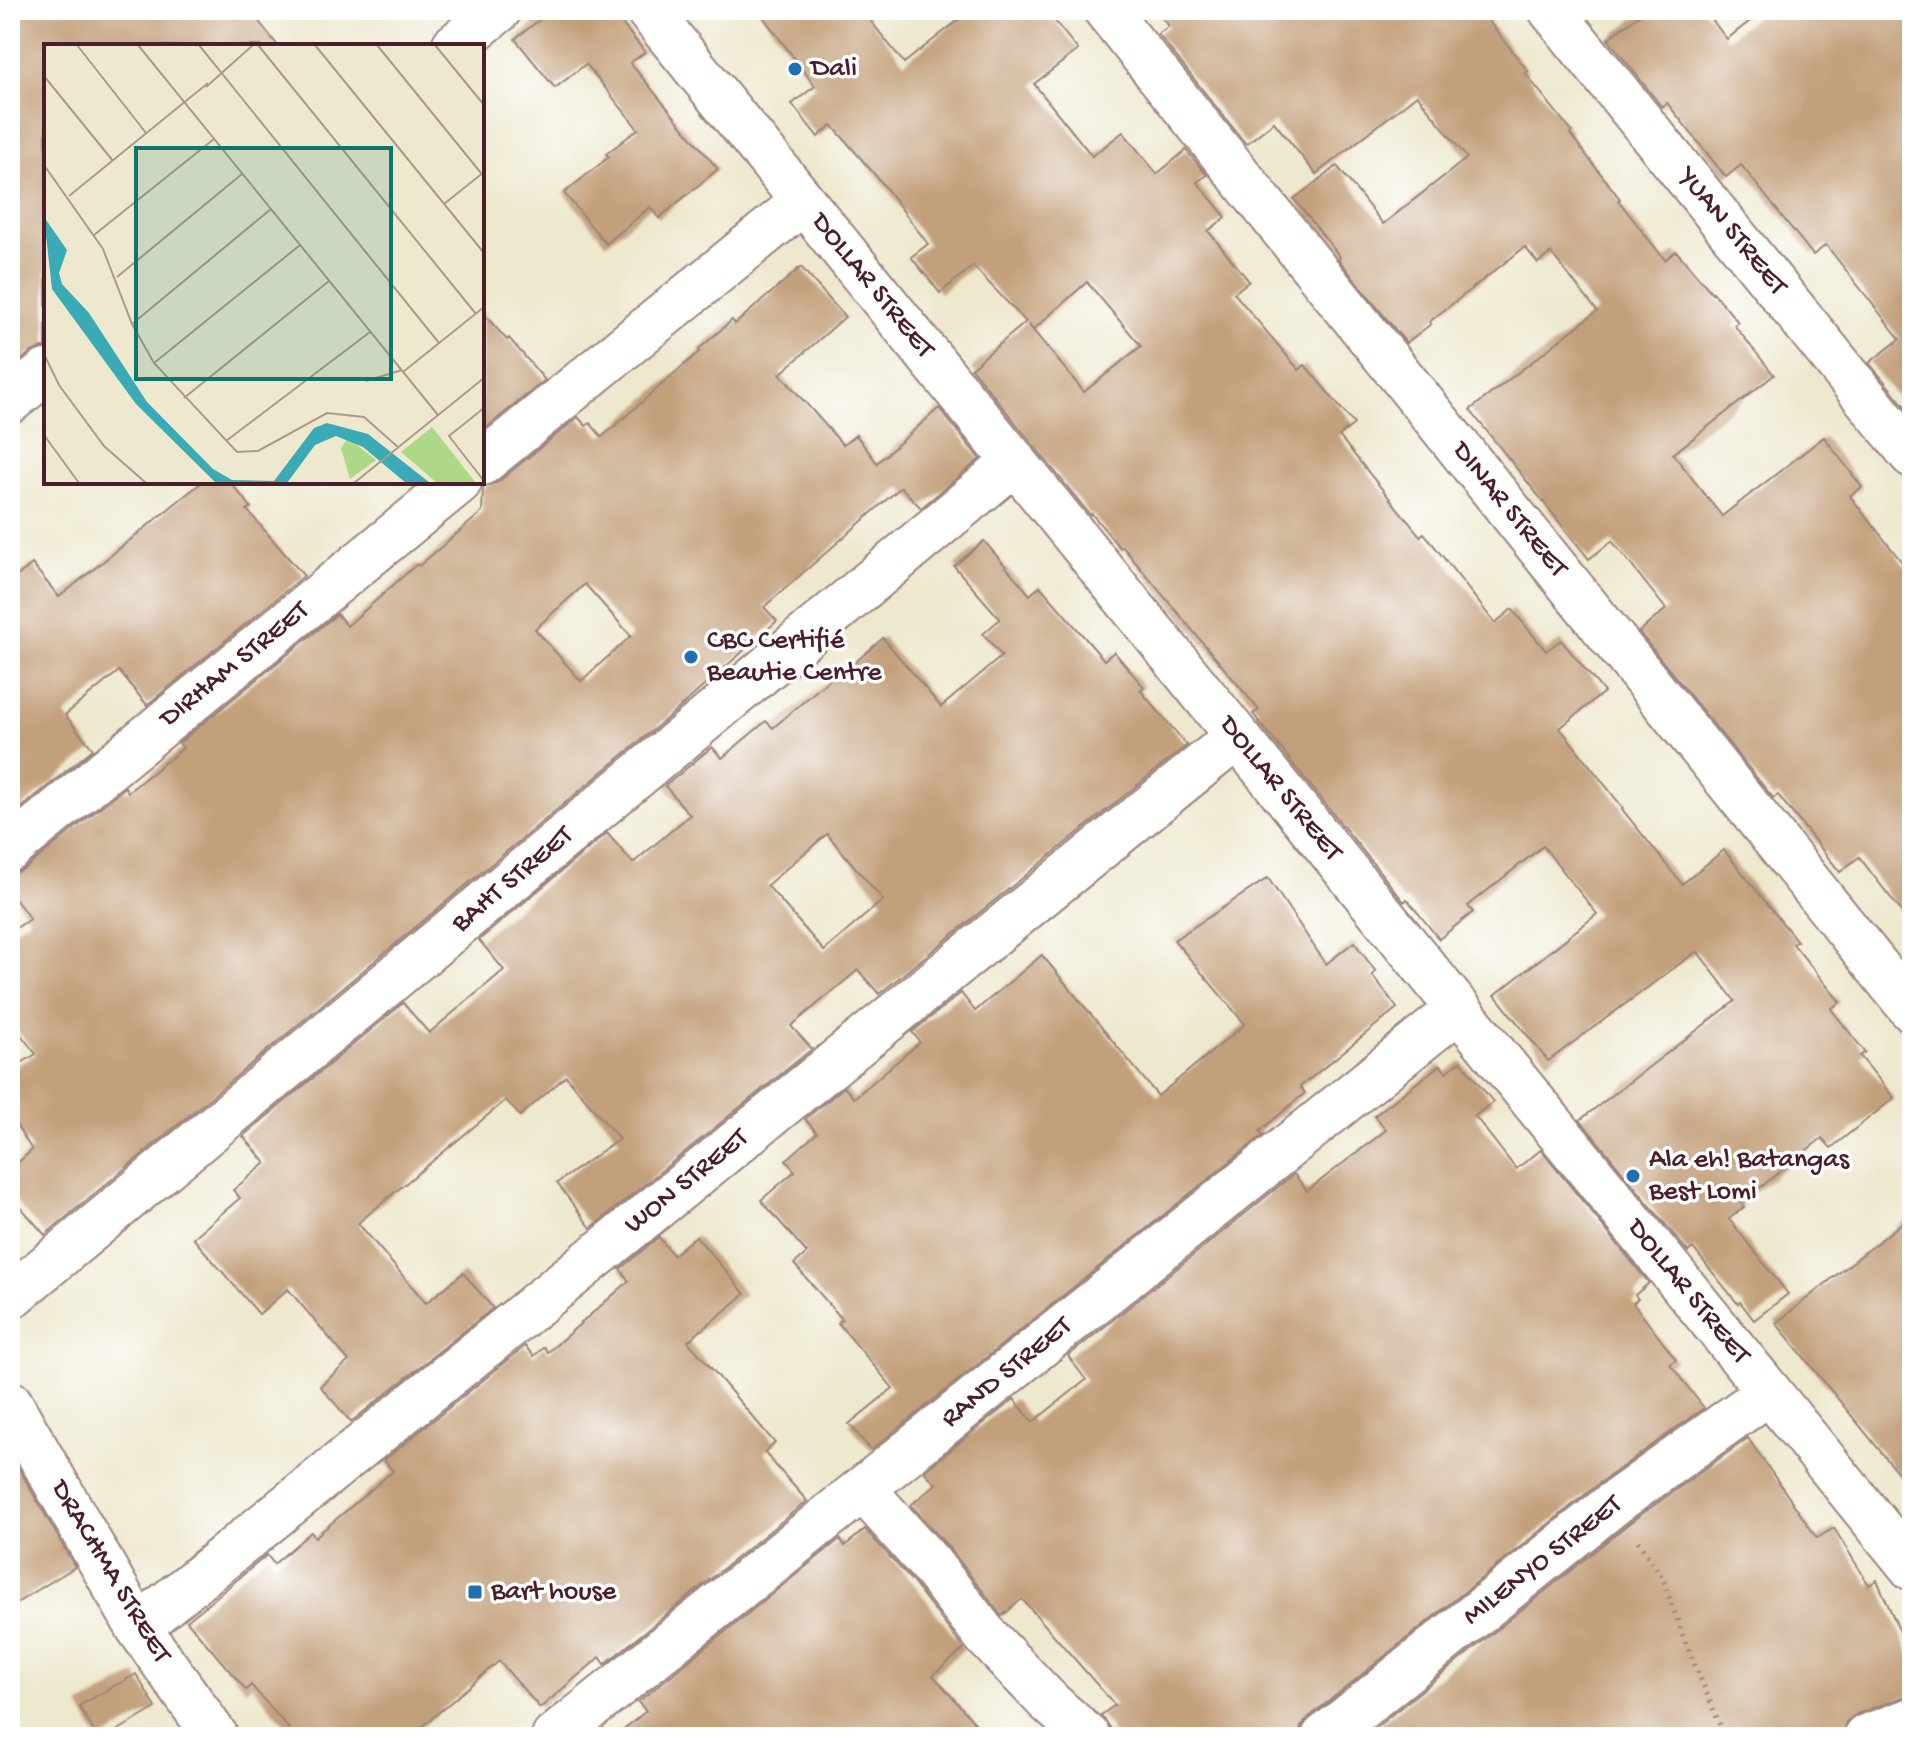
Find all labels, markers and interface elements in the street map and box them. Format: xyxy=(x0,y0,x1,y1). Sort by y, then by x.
inset map xyxy=(44,44,484,484)
place label: Dali xyxy=(809,53,857,86)
marker: Dali xyxy=(786,60,804,78)
street label: YUAN STREET xyxy=(1669,159,1794,303)
street label: DOLLAR STREET xyxy=(802,205,941,366)
street label: DINAR STREET xyxy=(1443,434,1575,586)
street label: DIRHAM STREET xyxy=(152,594,317,736)
place label: CBC Certifié Beautie Centre xyxy=(706,625,882,690)
marker: CBC Certifié Beautie Centre xyxy=(682,648,700,666)
street label: DOLLAR STREET xyxy=(1210,708,1349,869)
street label: BAHT STREET xyxy=(445,819,581,941)
street label: WON STREET xyxy=(618,1121,756,1242)
place label: Ala eh! Batangas Best Lomi xyxy=(1648,1144,1850,1209)
marker: Ala eh! Batangas Best Lomi xyxy=(1624,1167,1642,1185)
street label: DOLLAR STREET xyxy=(1618,1211,1757,1372)
street label: RAND STREET xyxy=(935,1310,1080,1436)
street label: DRACHMA STREET xyxy=(41,1473,178,1670)
street label: MILENYO STREET xyxy=(1457,1488,1630,1633)
place label: Bart house xyxy=(490,1576,617,1609)
marker: Bart house xyxy=(466,1583,484,1601)

